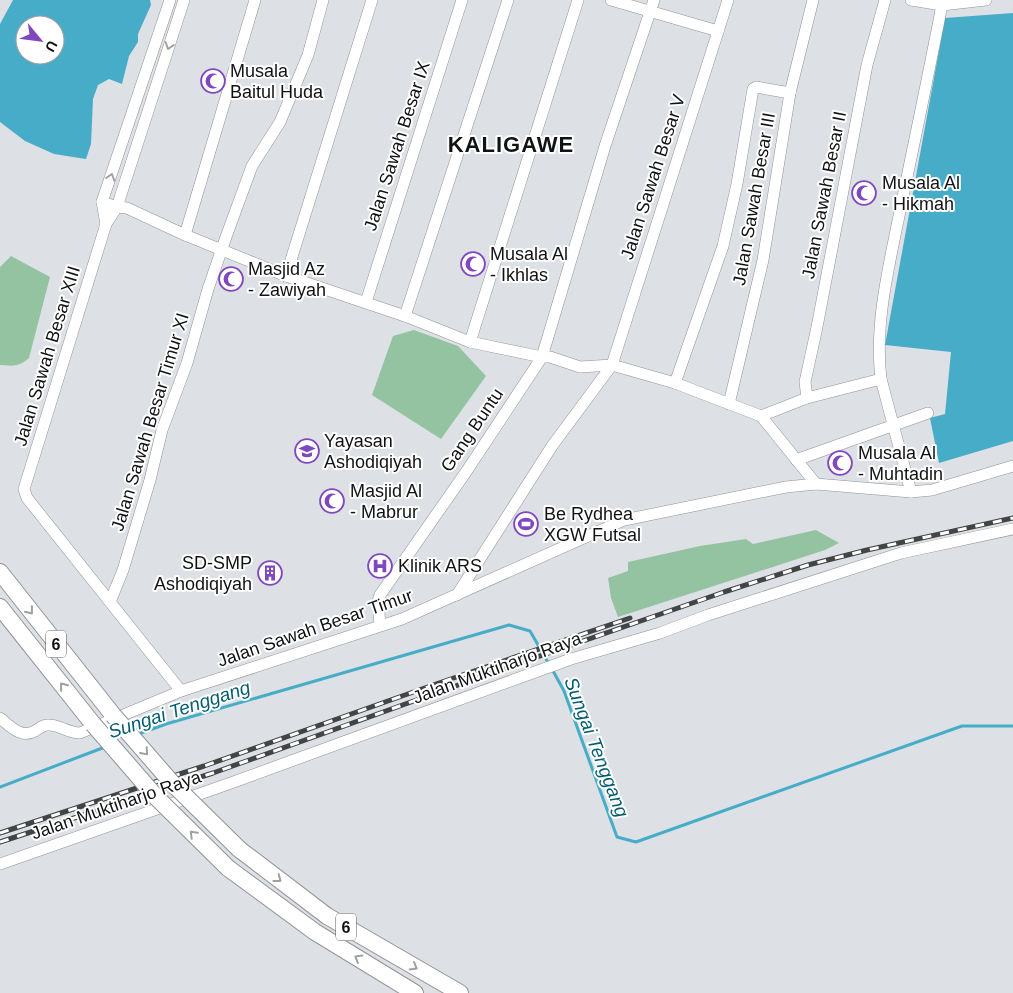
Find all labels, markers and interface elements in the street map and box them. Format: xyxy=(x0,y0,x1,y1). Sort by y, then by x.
north arrow xyxy=(15,15,65,65)
text: U xyxy=(42,38,61,55)
one-way arrow xyxy=(165,42,175,50)
street label: Jalan Sawah Besar IX xyxy=(360,59,434,233)
place label: Musala Baitul Huda xyxy=(230,61,324,102)
mosque icon: Musala Baitul Huda xyxy=(200,68,226,94)
street label: Jalan Sawah Besar V xyxy=(617,92,689,262)
street label: Jalan Sawah Besar II xyxy=(798,110,850,280)
street label: Jalan Sawah Besar III xyxy=(729,111,779,287)
district label: KALIGAWE xyxy=(448,132,574,157)
one-way arrow xyxy=(105,173,115,182)
place label: Musala Al - Hikmah xyxy=(882,173,960,214)
mosque icon: Musala Al - Hikmah xyxy=(851,180,877,206)
place label: Musala Al - Ikhlas xyxy=(490,244,568,285)
mosque icon: Musala Al - Ikhlas xyxy=(460,251,486,277)
place label: Masjid Az - Zawiyah xyxy=(248,259,326,300)
street label: Jalan Sawah Besar XIII xyxy=(10,264,84,448)
mosque icon: Masjid Az - Zawiyah xyxy=(218,266,244,292)
street label: Jalan Sawah Besar Timur XI xyxy=(107,310,193,534)
street label: Gang Buntu xyxy=(437,385,507,475)
place label: Yayasan Ashodiqiyah xyxy=(324,431,422,472)
school or university icon: Yayasan Ashodiqiyah xyxy=(294,438,320,464)
place label: Musala Al - Muhtadin xyxy=(858,443,943,484)
mosque icon: Musala Al - Muhtadin xyxy=(827,450,853,476)
place label: Masjid Al - Mabrur xyxy=(350,481,422,522)
mosque icon: Masjid Al - Mabrur xyxy=(319,488,345,514)
place label: Be Rydhea XGW Futsal xyxy=(544,504,641,545)
sports icon: Be Rydhea XGW Futsal xyxy=(513,511,539,537)
place label: SD-SMP Ashodiqiyah xyxy=(154,553,252,594)
hospital icon: Klinik ARS xyxy=(367,553,393,579)
place label: Klinik ARS xyxy=(398,556,482,576)
building icon: SD-SMP Ashodiqiyah xyxy=(257,560,283,586)
street label: Jalan Sawah Besar Timur xyxy=(215,585,415,671)
one-way arrow xyxy=(25,605,34,614)
street label: Jalan Muktiharjo Raya xyxy=(410,628,585,708)
road number: 6 xyxy=(46,630,66,658)
water label: Sungai Tenggang xyxy=(560,674,633,821)
water label: Sungai Tenggang xyxy=(105,676,253,742)
one-way arrow xyxy=(60,682,69,692)
one-way arrow xyxy=(139,746,148,755)
street label: Jalan Muktiharjo Raya xyxy=(29,766,204,843)
one-way arrow xyxy=(190,830,199,839)
one-way arrow xyxy=(272,873,281,881)
road number: 6 xyxy=(336,914,356,940)
one-way arrow xyxy=(355,955,364,965)
one-way arrow xyxy=(409,960,418,970)

